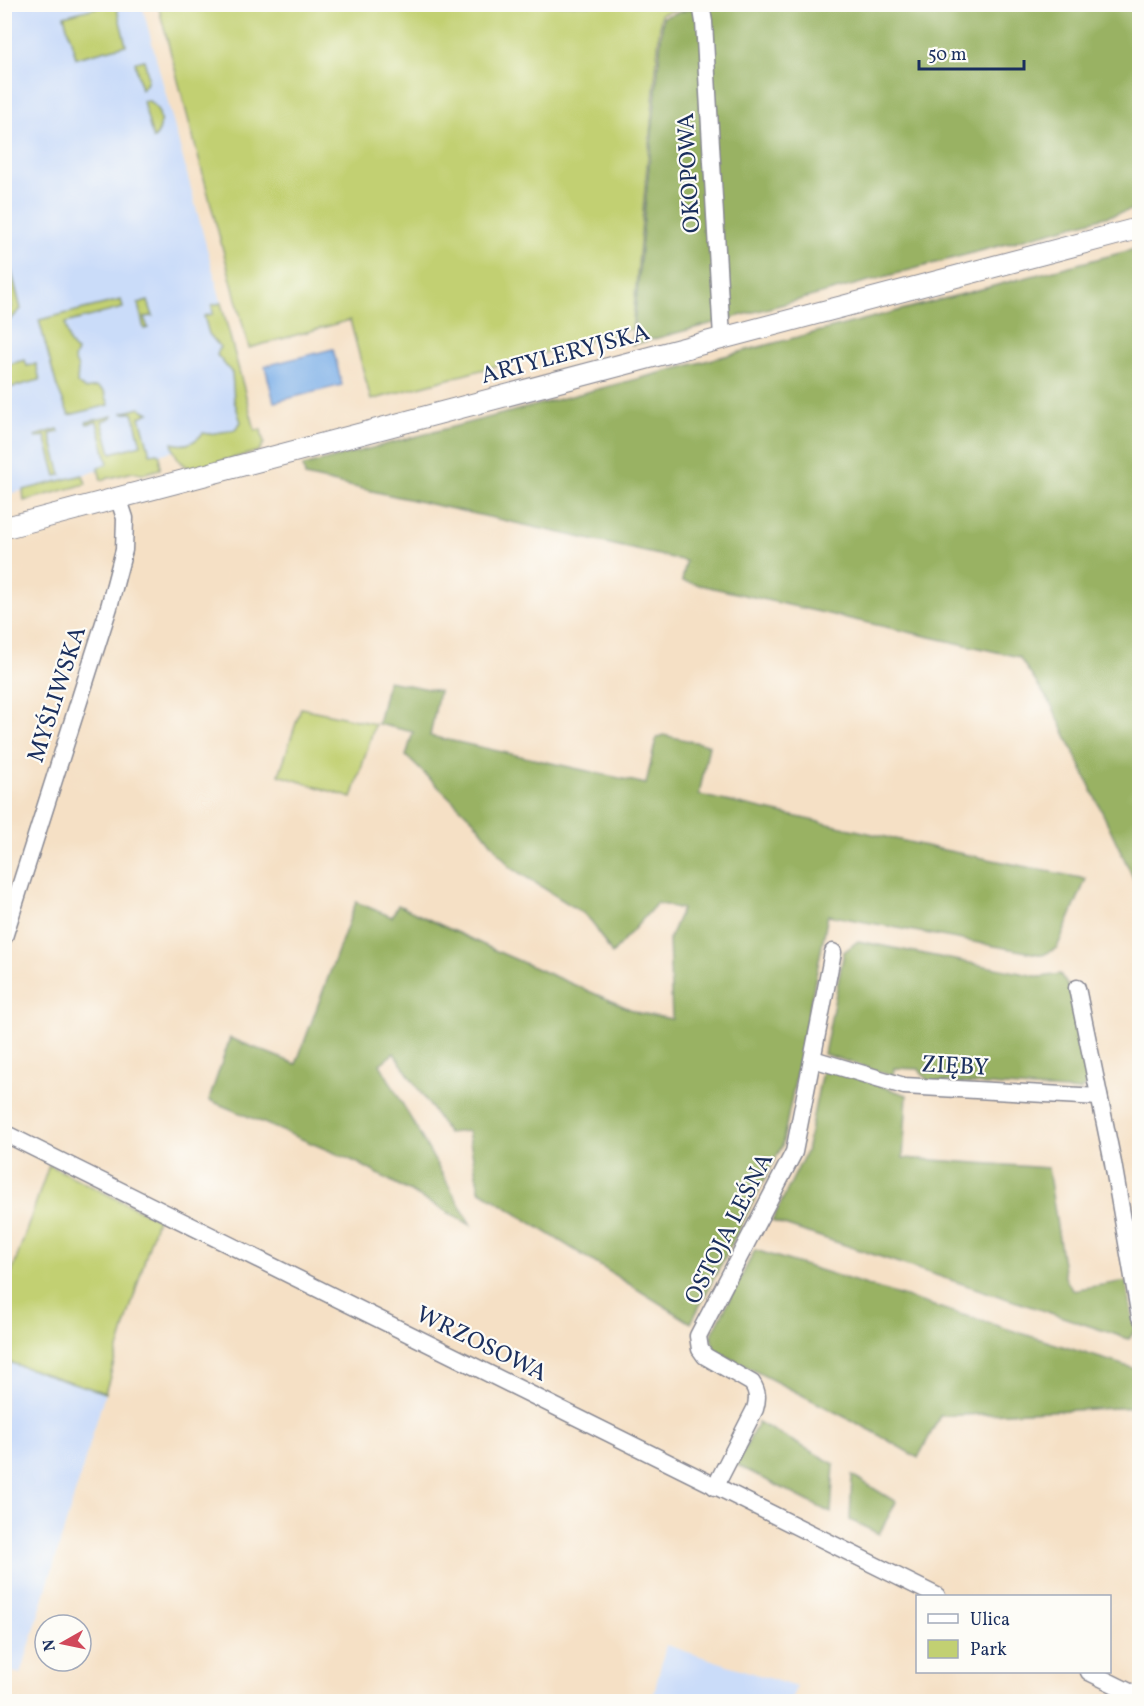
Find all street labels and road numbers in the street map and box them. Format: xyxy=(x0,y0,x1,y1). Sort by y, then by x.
street label: OKOPOWA xyxy=(670,112,710,234)
street label: ARTYLERYJSKA xyxy=(477,316,654,394)
street label: MYŚLIWSKA xyxy=(20,622,96,767)
street label: ZIĘBY xyxy=(920,1048,989,1086)
street label: OSTOJA LEŚNA xyxy=(677,1147,783,1311)
street label: WRZOSOWA xyxy=(410,1298,553,1391)

